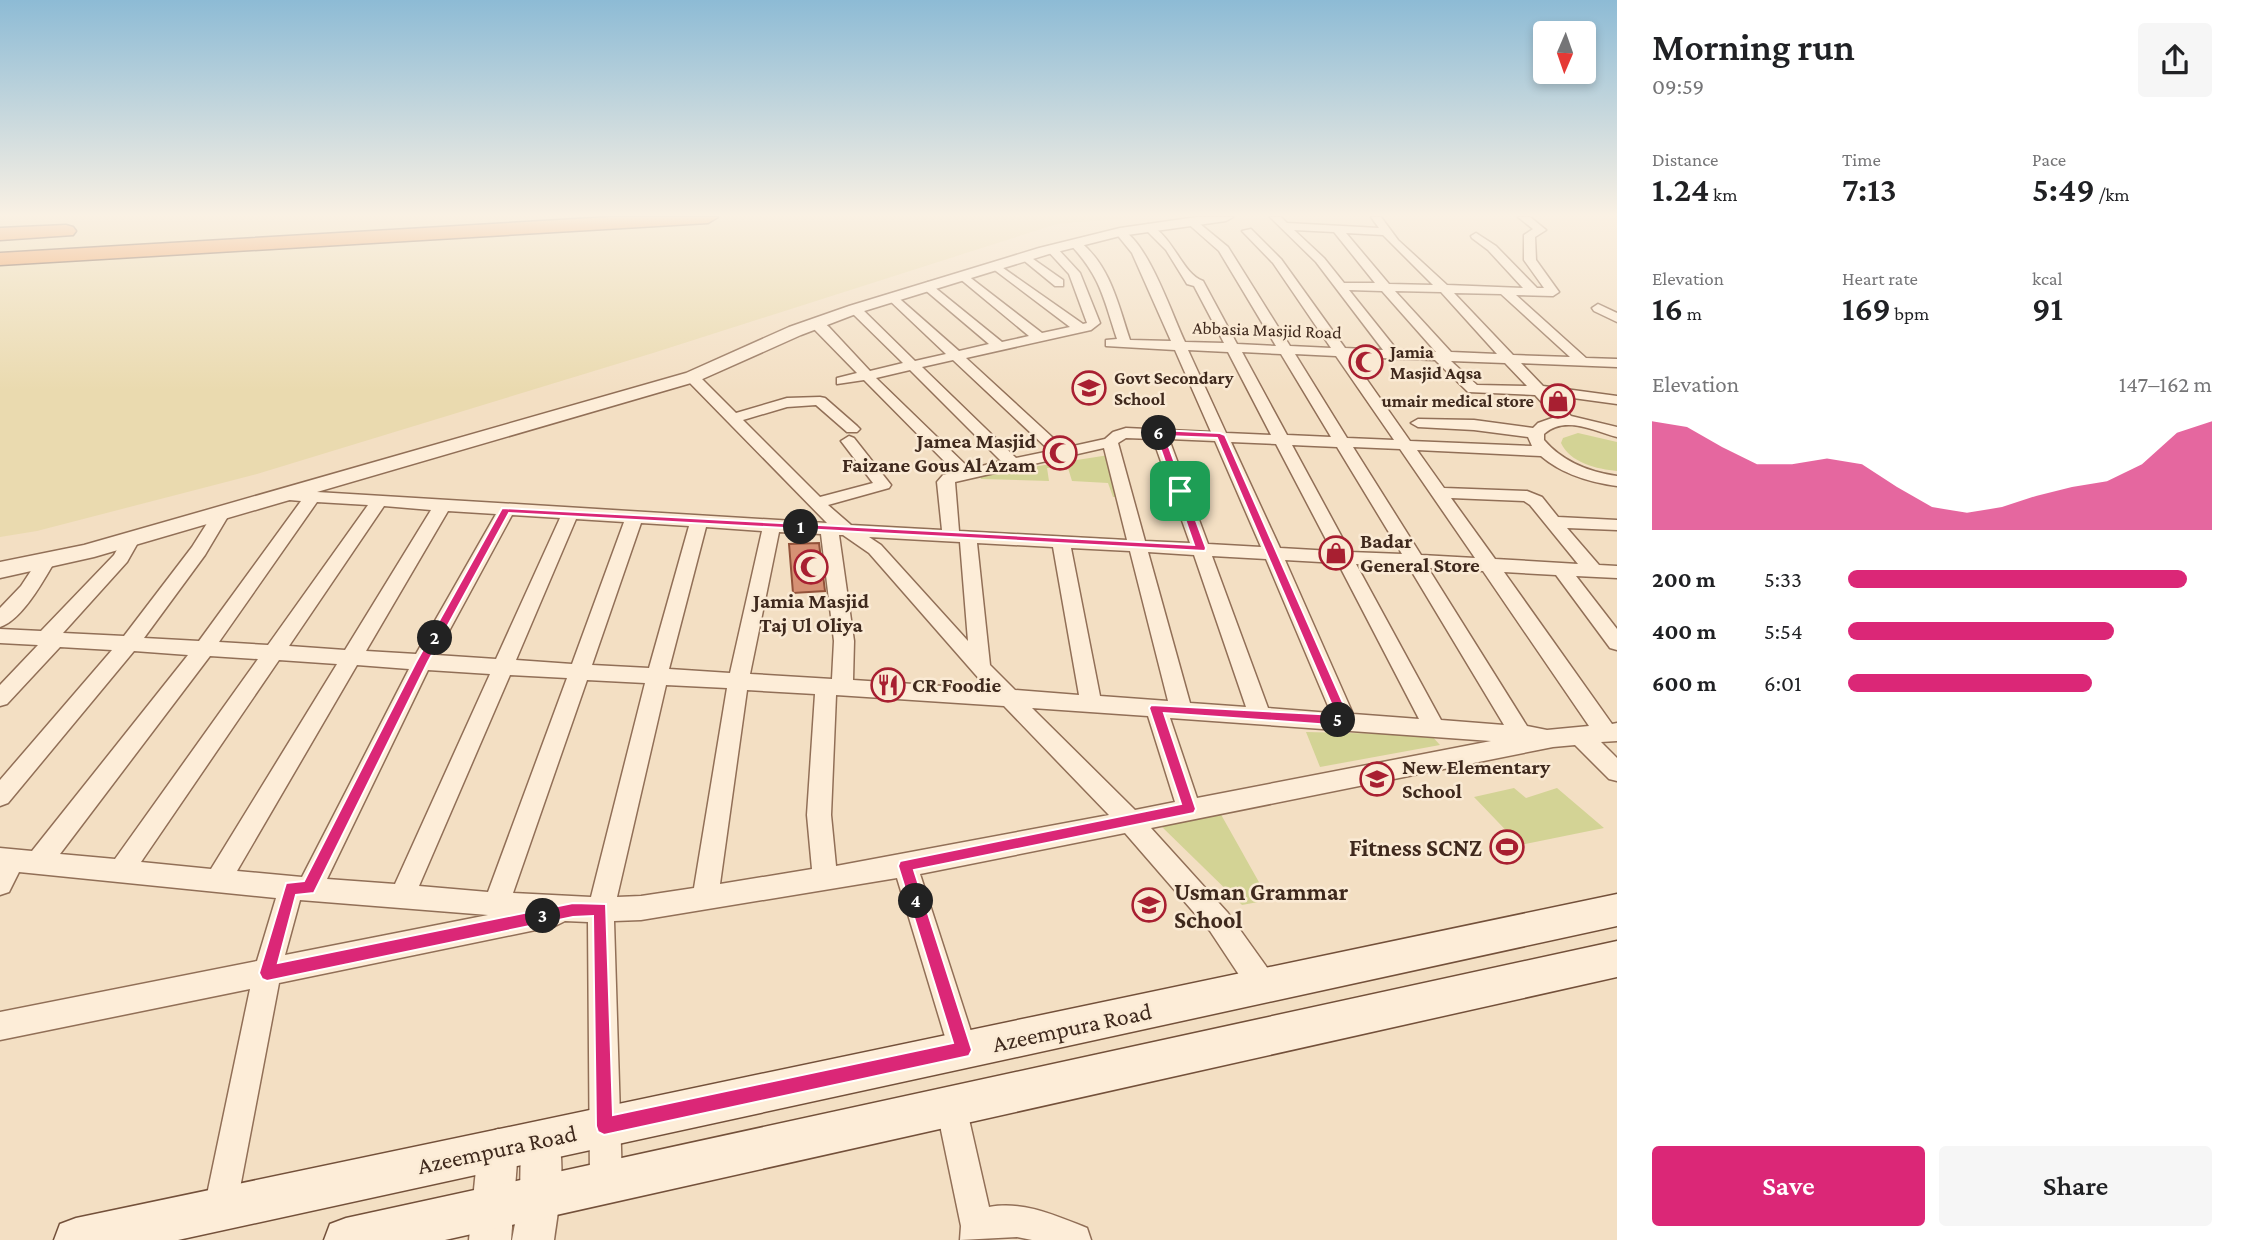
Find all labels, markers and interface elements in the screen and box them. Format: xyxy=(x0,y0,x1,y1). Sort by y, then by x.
north arrow xyxy=(1533,21,1596,84)
map controls xyxy=(1533,21,1596,84)
button: share xyxy=(2138,23,2212,97)
text: Morning run xyxy=(1652,26,1855,68)
text: 09:59 xyxy=(1652,73,1704,99)
text: Distance xyxy=(1652,149,1718,170)
text: Time xyxy=(1842,149,1881,170)
text: Pace xyxy=(2032,149,2066,170)
text: 1.24 xyxy=(1652,170,1710,209)
text: 7:13 xyxy=(1842,170,1897,209)
text: 5:49 xyxy=(2032,170,2095,209)
text: km xyxy=(1710,184,1737,205)
text: /km xyxy=(2095,184,2130,205)
text: Elevation xyxy=(1652,268,1724,289)
text: Heart rate xyxy=(1842,268,1918,289)
text: kcal xyxy=(2032,268,2063,289)
text: 16 xyxy=(1652,289,1683,328)
text: 169 xyxy=(1842,289,1891,328)
text: 91 xyxy=(2032,289,2063,328)
text: m xyxy=(1683,303,1702,324)
text: bpm xyxy=(1891,303,1929,324)
street label: Abbasia Masjid Road xyxy=(1192,317,1342,344)
place label: Jamia Masjid Aqsa xyxy=(1388,342,1482,384)
mosque icon: Jamia Masjid Aqsa xyxy=(1347,343,1385,381)
place label: Govt Secondary School xyxy=(1114,368,1234,409)
school or university icon: Govt Secondary School xyxy=(1070,369,1108,407)
text: Elevation xyxy=(1652,371,1739,397)
text: 147–162 m xyxy=(2119,371,2212,397)
shop icon: umair medical store xyxy=(1539,382,1577,420)
place label: umair medical store xyxy=(1382,391,1534,411)
pin: 6 xyxy=(1142,416,1176,450)
text: 6 xyxy=(1153,422,1164,443)
place label: Jamea Masjid Faizane Gous Al Azam xyxy=(842,429,1037,477)
mosque icon: Jamea Masjid Faizane Gous Al Azam xyxy=(1041,434,1079,472)
pin xyxy=(1150,461,1210,521)
icon: arrive xyxy=(1161,472,1199,510)
pin: 1 xyxy=(784,510,818,544)
text: 1 xyxy=(797,516,804,537)
place label: Badar General Store xyxy=(1360,529,1480,577)
shop icon: Badar General Store xyxy=(1317,534,1355,572)
mosque icon: Jamia Masjid Taj Ul Oliya xyxy=(792,548,830,586)
text: 200 m xyxy=(1652,566,1716,592)
text: 5:33 xyxy=(1764,566,1802,592)
place label: Jamia Masjid Taj Ul Oliya xyxy=(751,589,869,637)
text: 400 m xyxy=(1652,618,1716,644)
text: 5:54 xyxy=(1764,618,1803,644)
pin: 2 xyxy=(418,620,452,656)
text: 2 xyxy=(430,627,439,648)
restaurant icon: CR Foodie xyxy=(869,666,907,704)
text: 600 m xyxy=(1652,670,1716,696)
text: 6:01 xyxy=(1764,670,1802,696)
place label: CR Foodie xyxy=(912,673,1001,697)
pin: 5 xyxy=(1320,702,1356,738)
text: 5 xyxy=(1333,709,1342,730)
place label: New Elementary School xyxy=(1402,755,1551,803)
school or university icon: New Elementary School xyxy=(1358,760,1396,798)
sports icon: Fitness SCNZ xyxy=(1488,828,1526,866)
place label: Fitness SCNZ xyxy=(1349,834,1482,861)
place label: Usman Grammar School xyxy=(1174,878,1349,933)
pin: 4 xyxy=(898,884,934,918)
school or university icon: Usman Grammar School xyxy=(1130,886,1168,924)
text: 4 xyxy=(910,890,921,911)
pin: 3 xyxy=(526,898,560,934)
text: 3 xyxy=(538,905,547,926)
street label: Azeempura Road xyxy=(990,997,1154,1057)
street label: Azeempura Road xyxy=(415,1119,579,1179)
button: Save xyxy=(1652,1146,1925,1226)
button: Share xyxy=(1939,1146,2212,1226)

